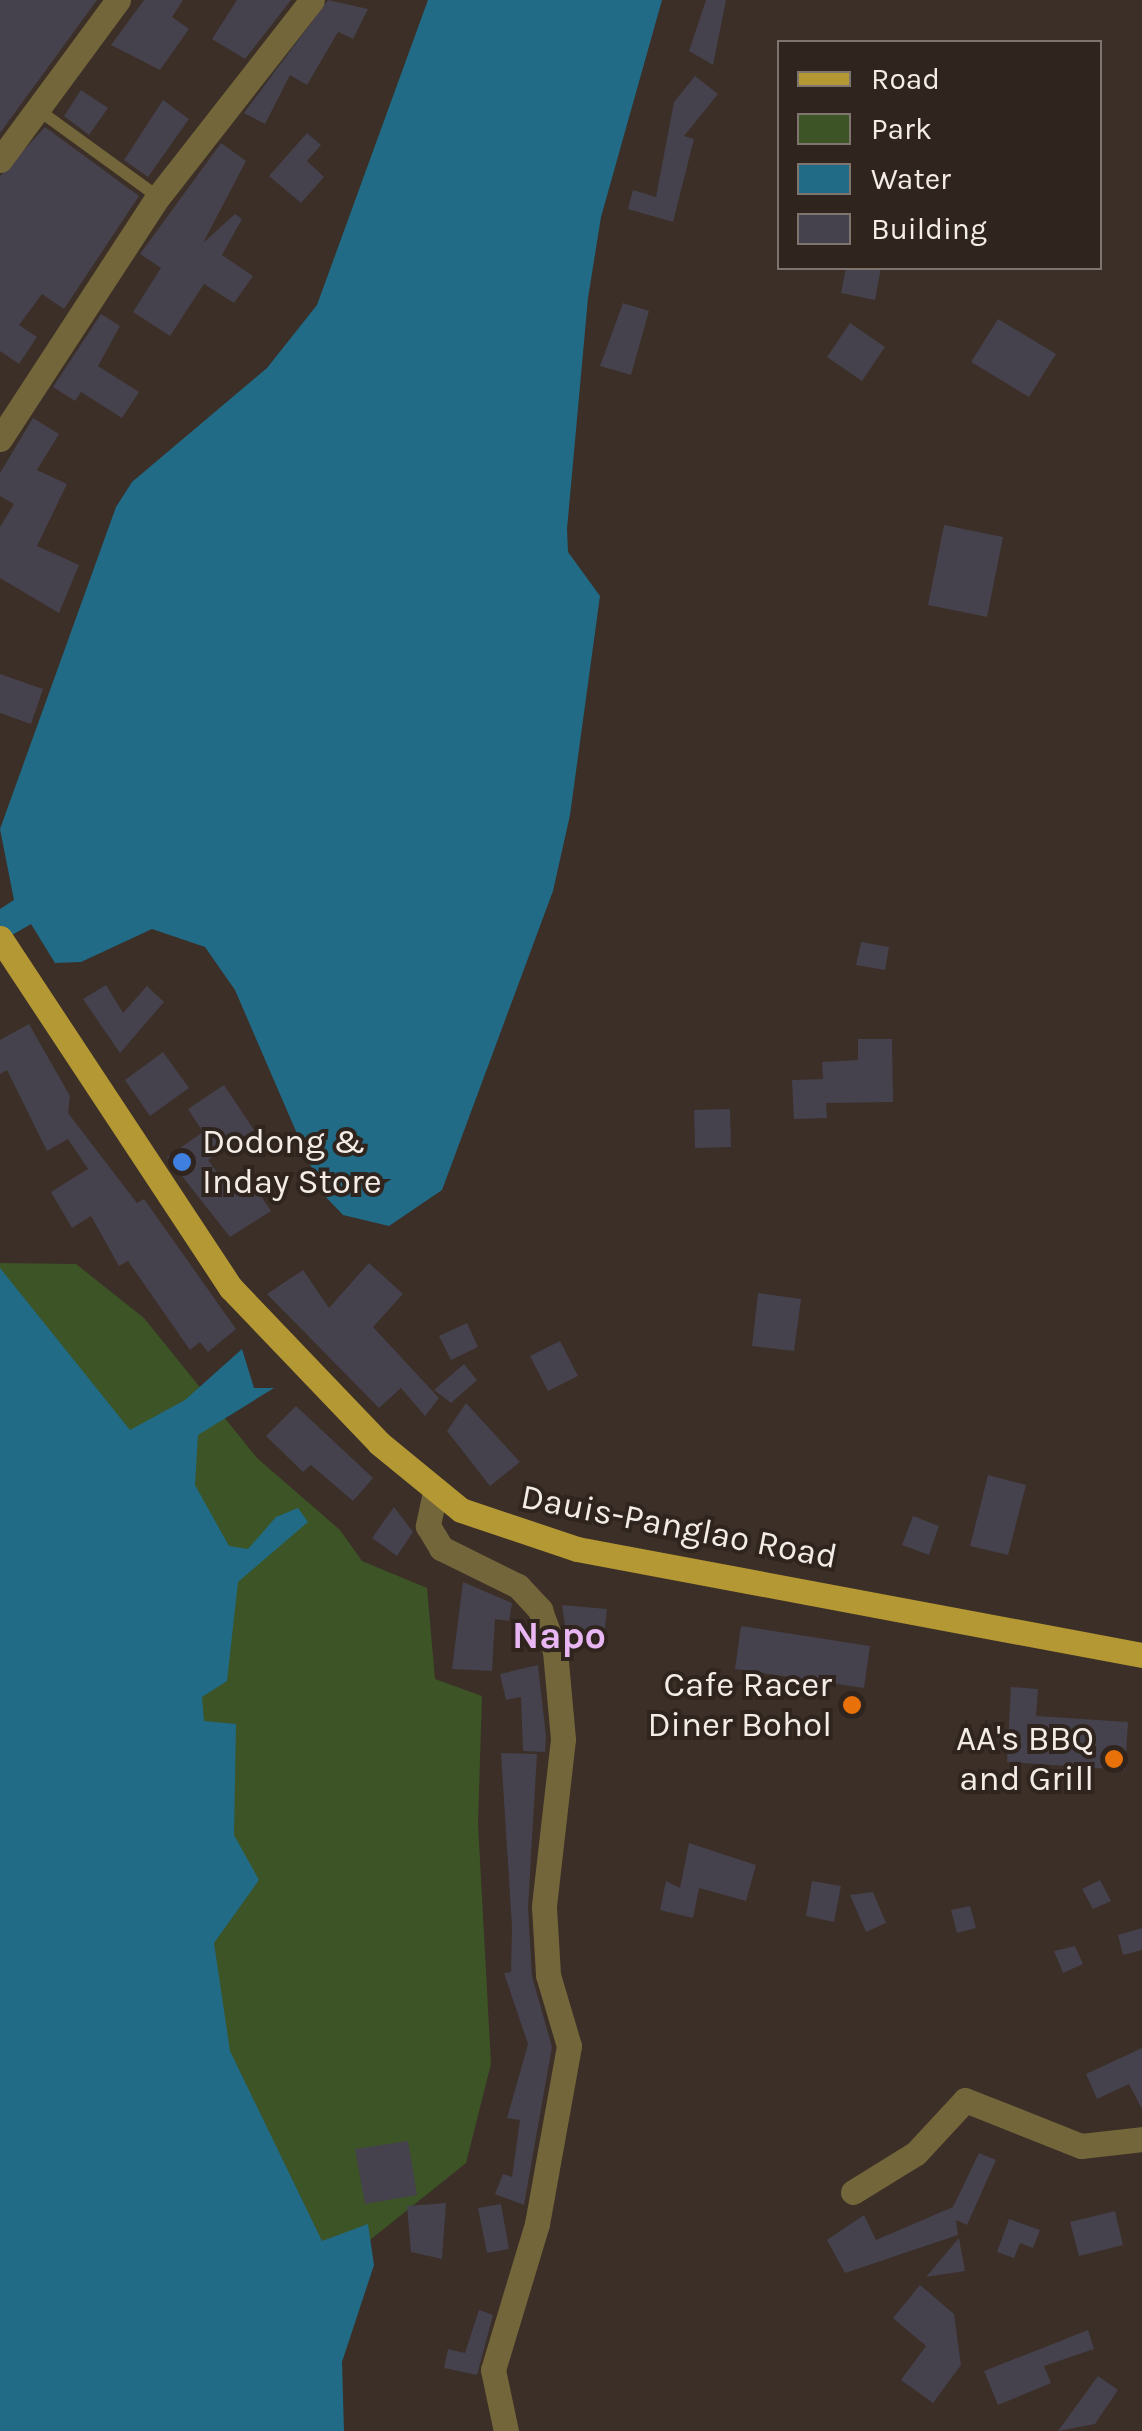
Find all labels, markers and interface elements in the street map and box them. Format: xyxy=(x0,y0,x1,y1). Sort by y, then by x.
legend xyxy=(777,40,1102,270)
text: Road xyxy=(871,61,940,97)
text: Park xyxy=(871,111,932,147)
text: Water xyxy=(871,161,951,197)
text: Building xyxy=(871,211,987,247)
place label: Dodong & Inday Store xyxy=(202,1121,382,1203)
marker: Dodong & Inday Store xyxy=(171,1151,193,1173)
street label: Dauis-Panglao Road xyxy=(517,1476,841,1578)
district label: Napo xyxy=(512,1613,606,1659)
place label: Cafe Racer Diner Bohol xyxy=(647,1664,832,1746)
marker: Cafe Racer Diner Bohol xyxy=(841,1694,863,1716)
place label: AA's BBQ and Grill xyxy=(956,1718,1094,1800)
marker: AA's BBQ and Grill xyxy=(1103,1748,1125,1770)

